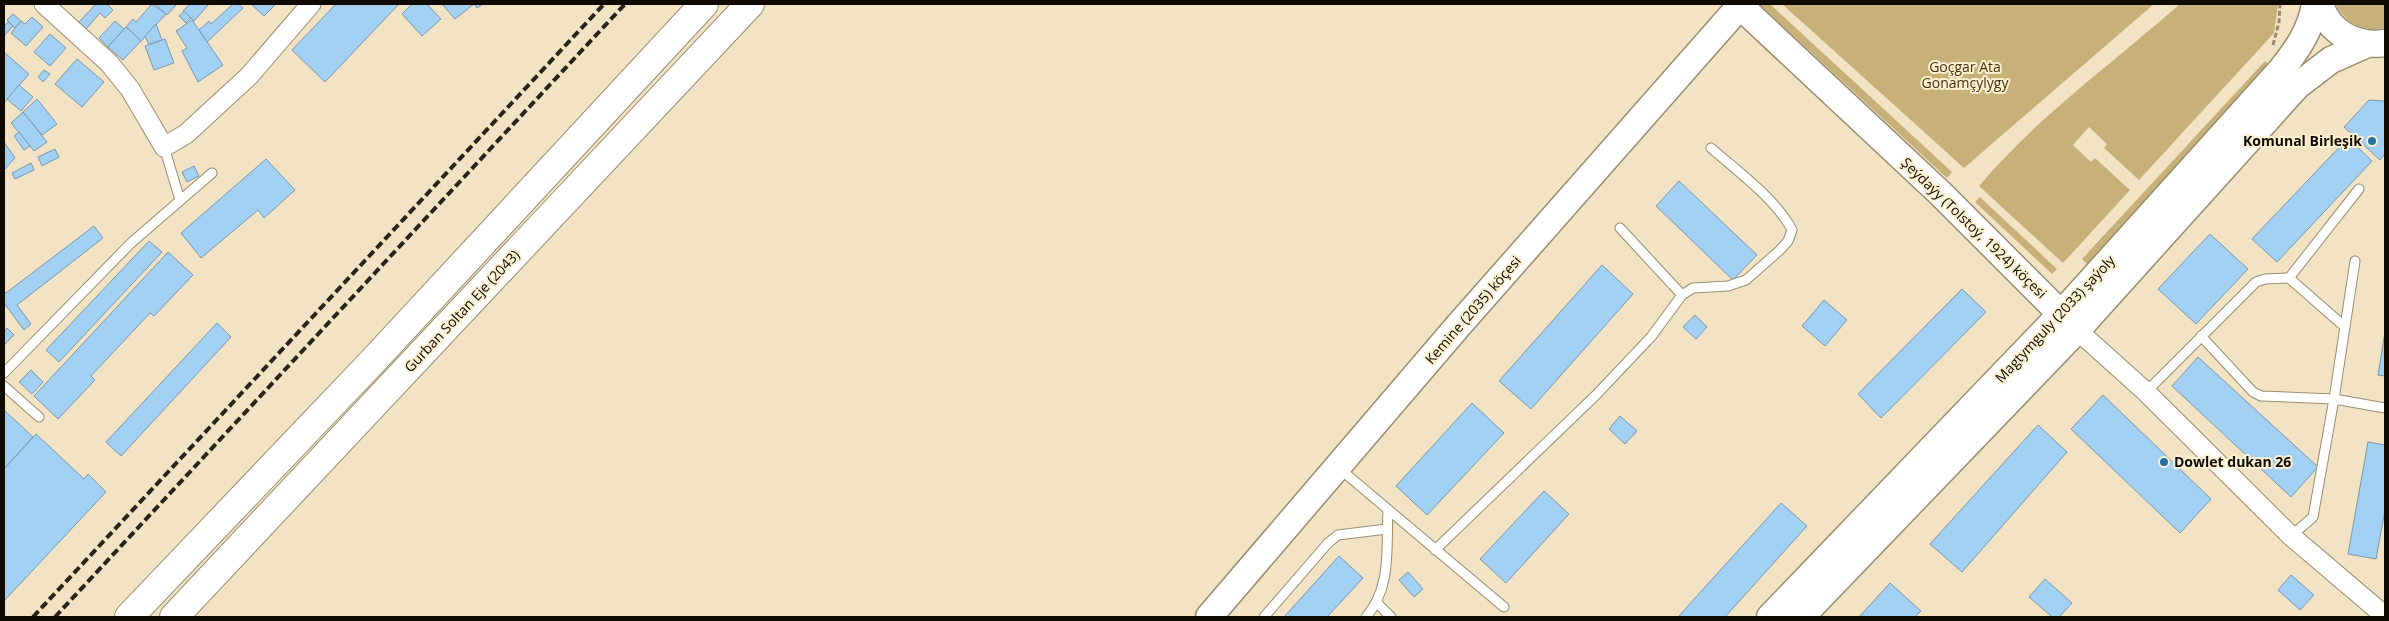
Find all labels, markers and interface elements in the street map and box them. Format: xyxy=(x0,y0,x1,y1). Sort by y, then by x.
park label: Goçgar Ata Gonamçylygy xyxy=(1922,57,2009,92)
place label: Komunal Birleşik xyxy=(2243,131,2362,150)
marker: Komunal Birleşik xyxy=(2366,135,2378,147)
street label: Şeýdaýy (Tolstoý, 1924) köçesi xyxy=(1898,153,2051,302)
street label: Gurban Soltan Eje (2043) xyxy=(400,245,523,376)
street label: Magtymguly (2033) şaýoly xyxy=(1991,250,2119,386)
street label: Kemine (2035) köçesi xyxy=(1420,252,1525,368)
place label: Dowlet dukan 26 xyxy=(2174,452,2291,471)
marker: Dowlet dukan 26 xyxy=(2158,456,2170,468)

